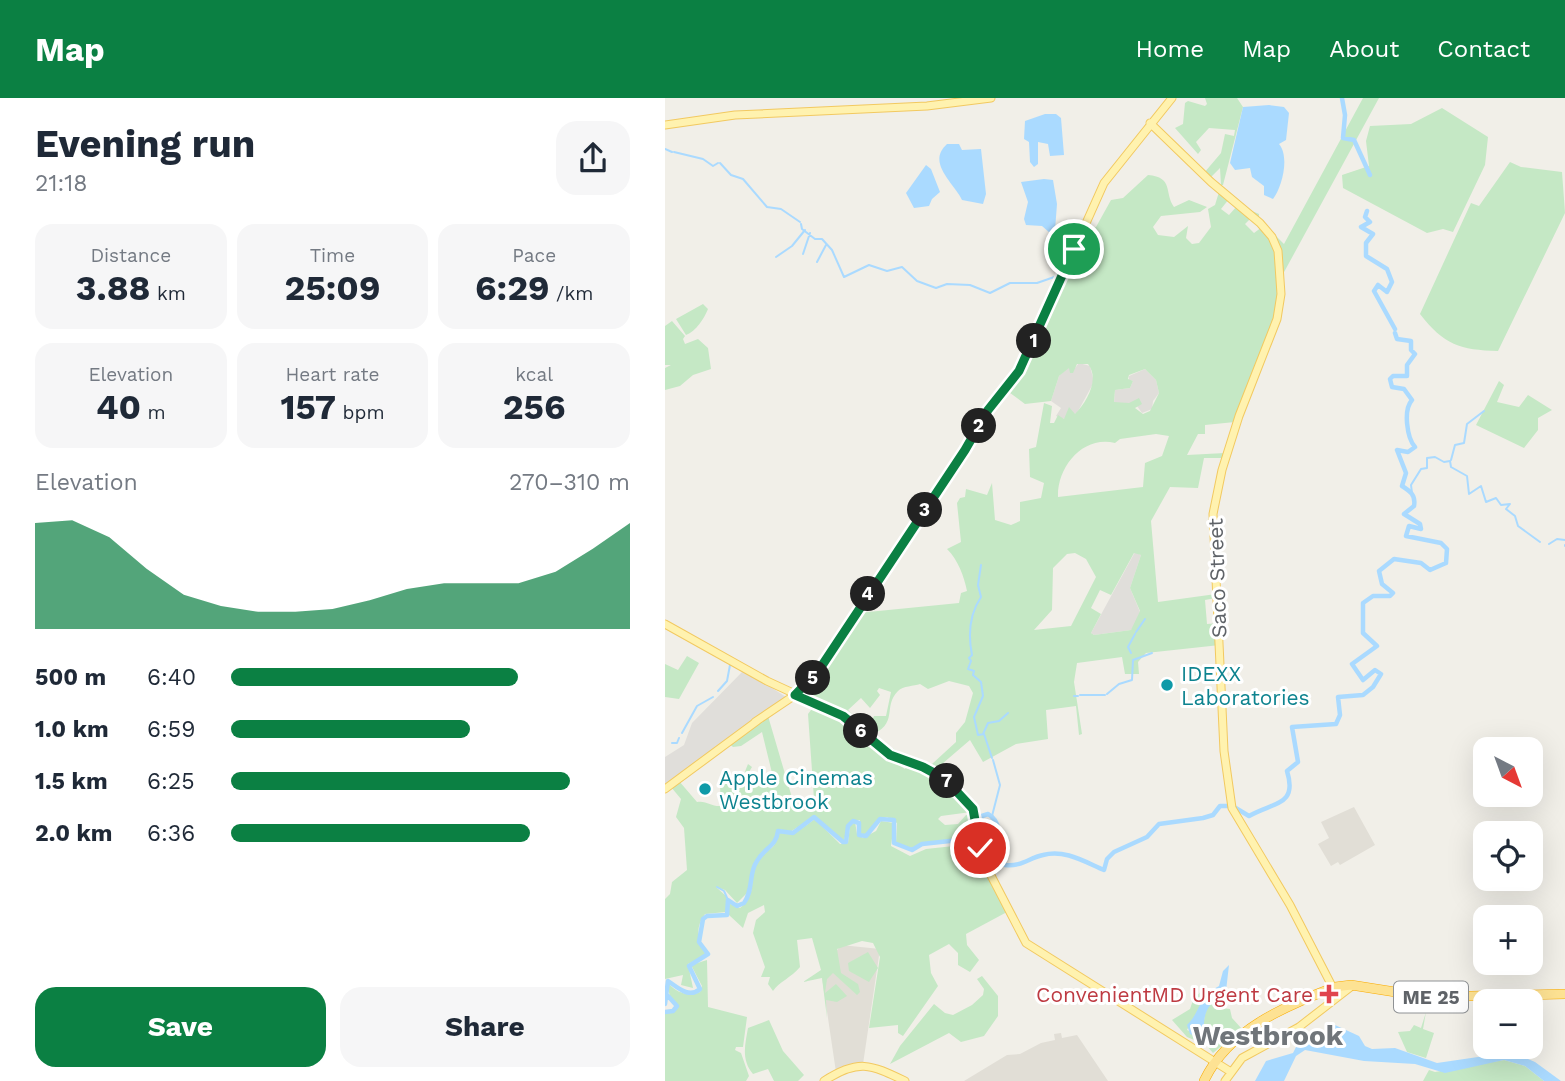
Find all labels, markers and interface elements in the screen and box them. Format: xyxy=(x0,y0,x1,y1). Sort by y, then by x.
text: Map xyxy=(35,30,105,69)
text: Home xyxy=(1136,35,1204,63)
text: Map xyxy=(1242,35,1291,63)
text: About xyxy=(1329,35,1399,63)
text: Contact xyxy=(1437,35,1530,63)
button: share xyxy=(556,121,630,195)
text: Evening run xyxy=(35,122,255,166)
text: 21:18 xyxy=(35,170,87,197)
pin xyxy=(1044,219,1104,279)
icon: arrive xyxy=(1055,230,1093,268)
text: Distance xyxy=(90,244,171,267)
text: Time xyxy=(310,244,355,267)
text: Pace xyxy=(512,244,556,267)
text: 3.88 xyxy=(76,267,151,309)
text: 25:09 xyxy=(285,267,380,309)
text: 6:29 xyxy=(475,267,550,309)
text: km xyxy=(151,282,186,305)
text: /km xyxy=(550,282,593,305)
pin: 1 xyxy=(1017,324,1051,358)
text: 1 xyxy=(1029,329,1038,352)
text: Elevation xyxy=(88,363,173,386)
text: Heart rate xyxy=(286,363,379,386)
text: kcal xyxy=(515,363,553,386)
text: 40 xyxy=(96,386,141,428)
text: 157 xyxy=(280,386,336,428)
text: 256 xyxy=(503,386,566,428)
text: m xyxy=(141,401,166,424)
text: bpm xyxy=(336,401,385,424)
pin: 2 xyxy=(961,408,997,444)
text: 2 xyxy=(973,414,984,437)
text: Elevation xyxy=(35,469,138,496)
text: 270–310 m xyxy=(509,469,630,496)
pin: 3 xyxy=(908,492,943,528)
text: 3 xyxy=(919,498,930,521)
street label: Saco Street xyxy=(1202,517,1232,638)
pin: 4 xyxy=(851,576,885,612)
text: 4 xyxy=(861,582,874,605)
pin: 5 xyxy=(795,660,831,696)
place label: IDEXX Laboratories xyxy=(1181,661,1310,710)
text: 500 m xyxy=(35,664,106,691)
text: 6:40 xyxy=(147,664,196,691)
text: 5 xyxy=(807,666,818,689)
marker: IDEXX Laboratories xyxy=(1159,677,1175,693)
pin: 6 xyxy=(843,714,879,748)
text: 1.0 km xyxy=(35,716,109,743)
text: 6:59 xyxy=(147,716,195,743)
text: 6 xyxy=(855,719,866,742)
north arrow xyxy=(1473,737,1543,807)
map controls xyxy=(1473,737,1543,1059)
pin: 7 xyxy=(929,764,965,798)
place label: Apple Cinemas Westbrook xyxy=(719,765,873,814)
text: 1.5 km xyxy=(35,768,108,795)
text: 6:25 xyxy=(147,768,195,795)
text: 7 xyxy=(941,769,952,792)
marker: Apple Cinemas Westbrook xyxy=(697,781,713,797)
pin xyxy=(950,818,1010,878)
text: 2.0 km xyxy=(35,820,113,847)
text: 6:36 xyxy=(147,820,195,847)
button: locate xyxy=(1473,821,1543,891)
icon: check xyxy=(961,829,999,867)
button: + xyxy=(1473,905,1543,975)
place label: ConvenientMD Urgent Care xyxy=(1036,982,1313,1007)
road number: ME 25 xyxy=(1394,982,1468,1012)
marker: ConvenientMD Urgent Care xyxy=(1319,984,1339,1004)
button: Save xyxy=(35,987,326,1067)
button: Share xyxy=(340,987,630,1067)
button: − xyxy=(1473,989,1543,1059)
district label: Westbrook xyxy=(1193,1019,1344,1052)

